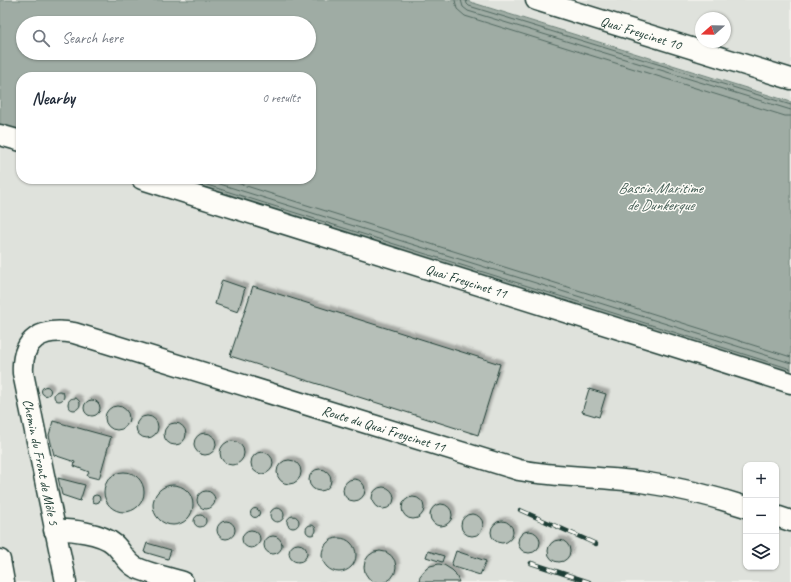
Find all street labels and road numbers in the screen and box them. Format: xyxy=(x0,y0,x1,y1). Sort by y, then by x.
street label: Quai Freycinet 10 xyxy=(598,12,685,54)
street label: Quai Freycinet 11 xyxy=(424,261,509,302)
street label: Chemin du Front de Môle 5 xyxy=(19,398,62,527)
street label: Route du Quai Freycinet 11 xyxy=(320,402,448,456)

